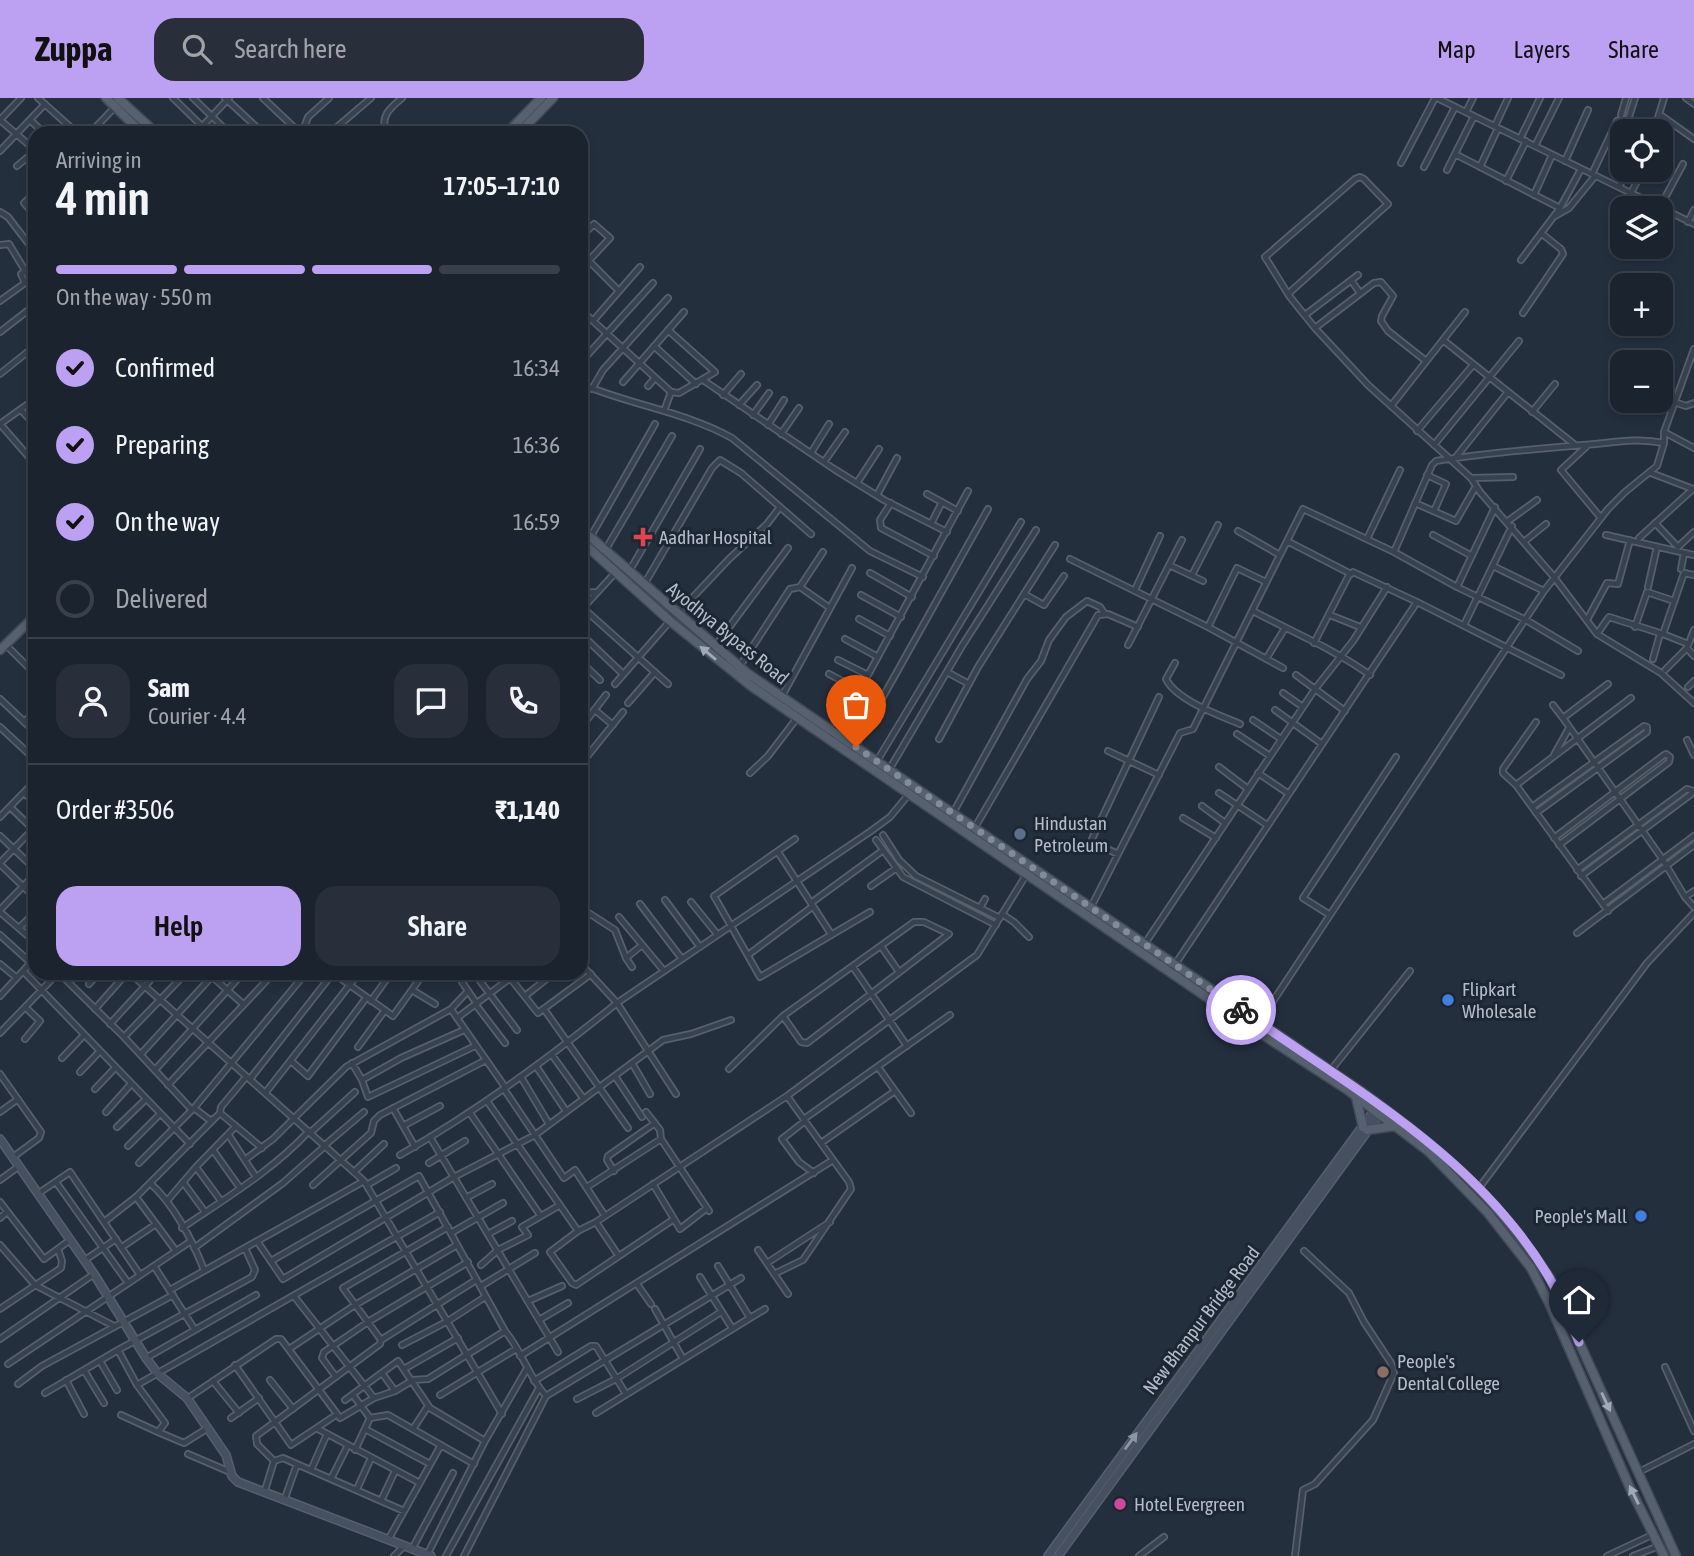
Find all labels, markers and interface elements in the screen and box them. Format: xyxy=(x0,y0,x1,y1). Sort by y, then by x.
search box xyxy=(154,18,644,81)
text: Zuppa xyxy=(35,30,112,68)
icon: search xyxy=(178,30,216,68)
text: Search here xyxy=(234,34,347,64)
text: Map xyxy=(1437,36,1476,63)
text: Layers xyxy=(1514,36,1570,63)
text: Share xyxy=(1608,36,1659,63)
map controls xyxy=(1610,119,1673,413)
button: locate xyxy=(1610,119,1673,182)
text: Arriving in xyxy=(56,147,142,173)
text: 17:05–17:10 xyxy=(443,171,560,201)
text: 4 min xyxy=(56,172,150,225)
button: layers xyxy=(1610,196,1673,259)
button: + xyxy=(1610,273,1673,336)
text: On the way · 550 m xyxy=(56,284,212,310)
icon: check xyxy=(56,349,94,387)
button: − xyxy=(1610,350,1673,413)
text: Confirmed xyxy=(115,353,215,383)
text: 16:34 xyxy=(513,355,560,381)
icon: check xyxy=(56,426,94,464)
text: Preparing xyxy=(115,430,209,460)
text: 16:36 xyxy=(513,432,560,458)
icon: check xyxy=(56,503,94,541)
text: On the way xyxy=(115,507,220,537)
text: 16:59 xyxy=(513,509,560,535)
place label: Aadhar Hospital xyxy=(659,526,772,548)
marker: Aadhar Hospital xyxy=(633,527,653,547)
street label: Ayodhya Bypass Road xyxy=(663,577,793,689)
text: Delivered xyxy=(115,584,208,614)
one-way arrow xyxy=(699,645,717,661)
button: person xyxy=(56,664,130,738)
button: chat xyxy=(394,664,468,738)
button: phone xyxy=(486,664,560,738)
text: Sam xyxy=(148,673,190,703)
pin xyxy=(826,675,886,747)
icon: bag xyxy=(837,686,875,724)
text: Courier · 4.4 xyxy=(148,703,247,729)
text: Order #3506 xyxy=(56,795,175,825)
text: ₹1,140 xyxy=(495,795,560,825)
place label: Hindustan Petroleum xyxy=(1034,812,1108,856)
marker: Hindustan Petroleum xyxy=(1012,826,1028,842)
button: Help xyxy=(56,886,301,966)
button: Share xyxy=(315,886,560,966)
courier xyxy=(1206,975,1276,1045)
place label: Flipkart Wholesale xyxy=(1462,978,1536,1022)
icon: bike xyxy=(1222,991,1260,1029)
marker: Flipkart Wholesale xyxy=(1440,992,1456,1008)
place label: People's Mall xyxy=(1534,1205,1627,1227)
marker: People's Mall xyxy=(1633,1208,1649,1224)
street label: New Bhanpur Bridge Road xyxy=(1138,1242,1264,1398)
pin xyxy=(1549,1270,1609,1342)
icon: home xyxy=(1560,1281,1598,1319)
place label: People's Dental College xyxy=(1397,1350,1500,1394)
marker: People's Dental College xyxy=(1375,1364,1391,1380)
one-way arrow xyxy=(1601,1391,1612,1412)
one-way arrow xyxy=(1123,1432,1137,1450)
one-way arrow xyxy=(1628,1485,1639,1505)
place label: Hotel Evergreen xyxy=(1134,1493,1245,1515)
marker: Hotel Evergreen xyxy=(1112,1496,1128,1512)

